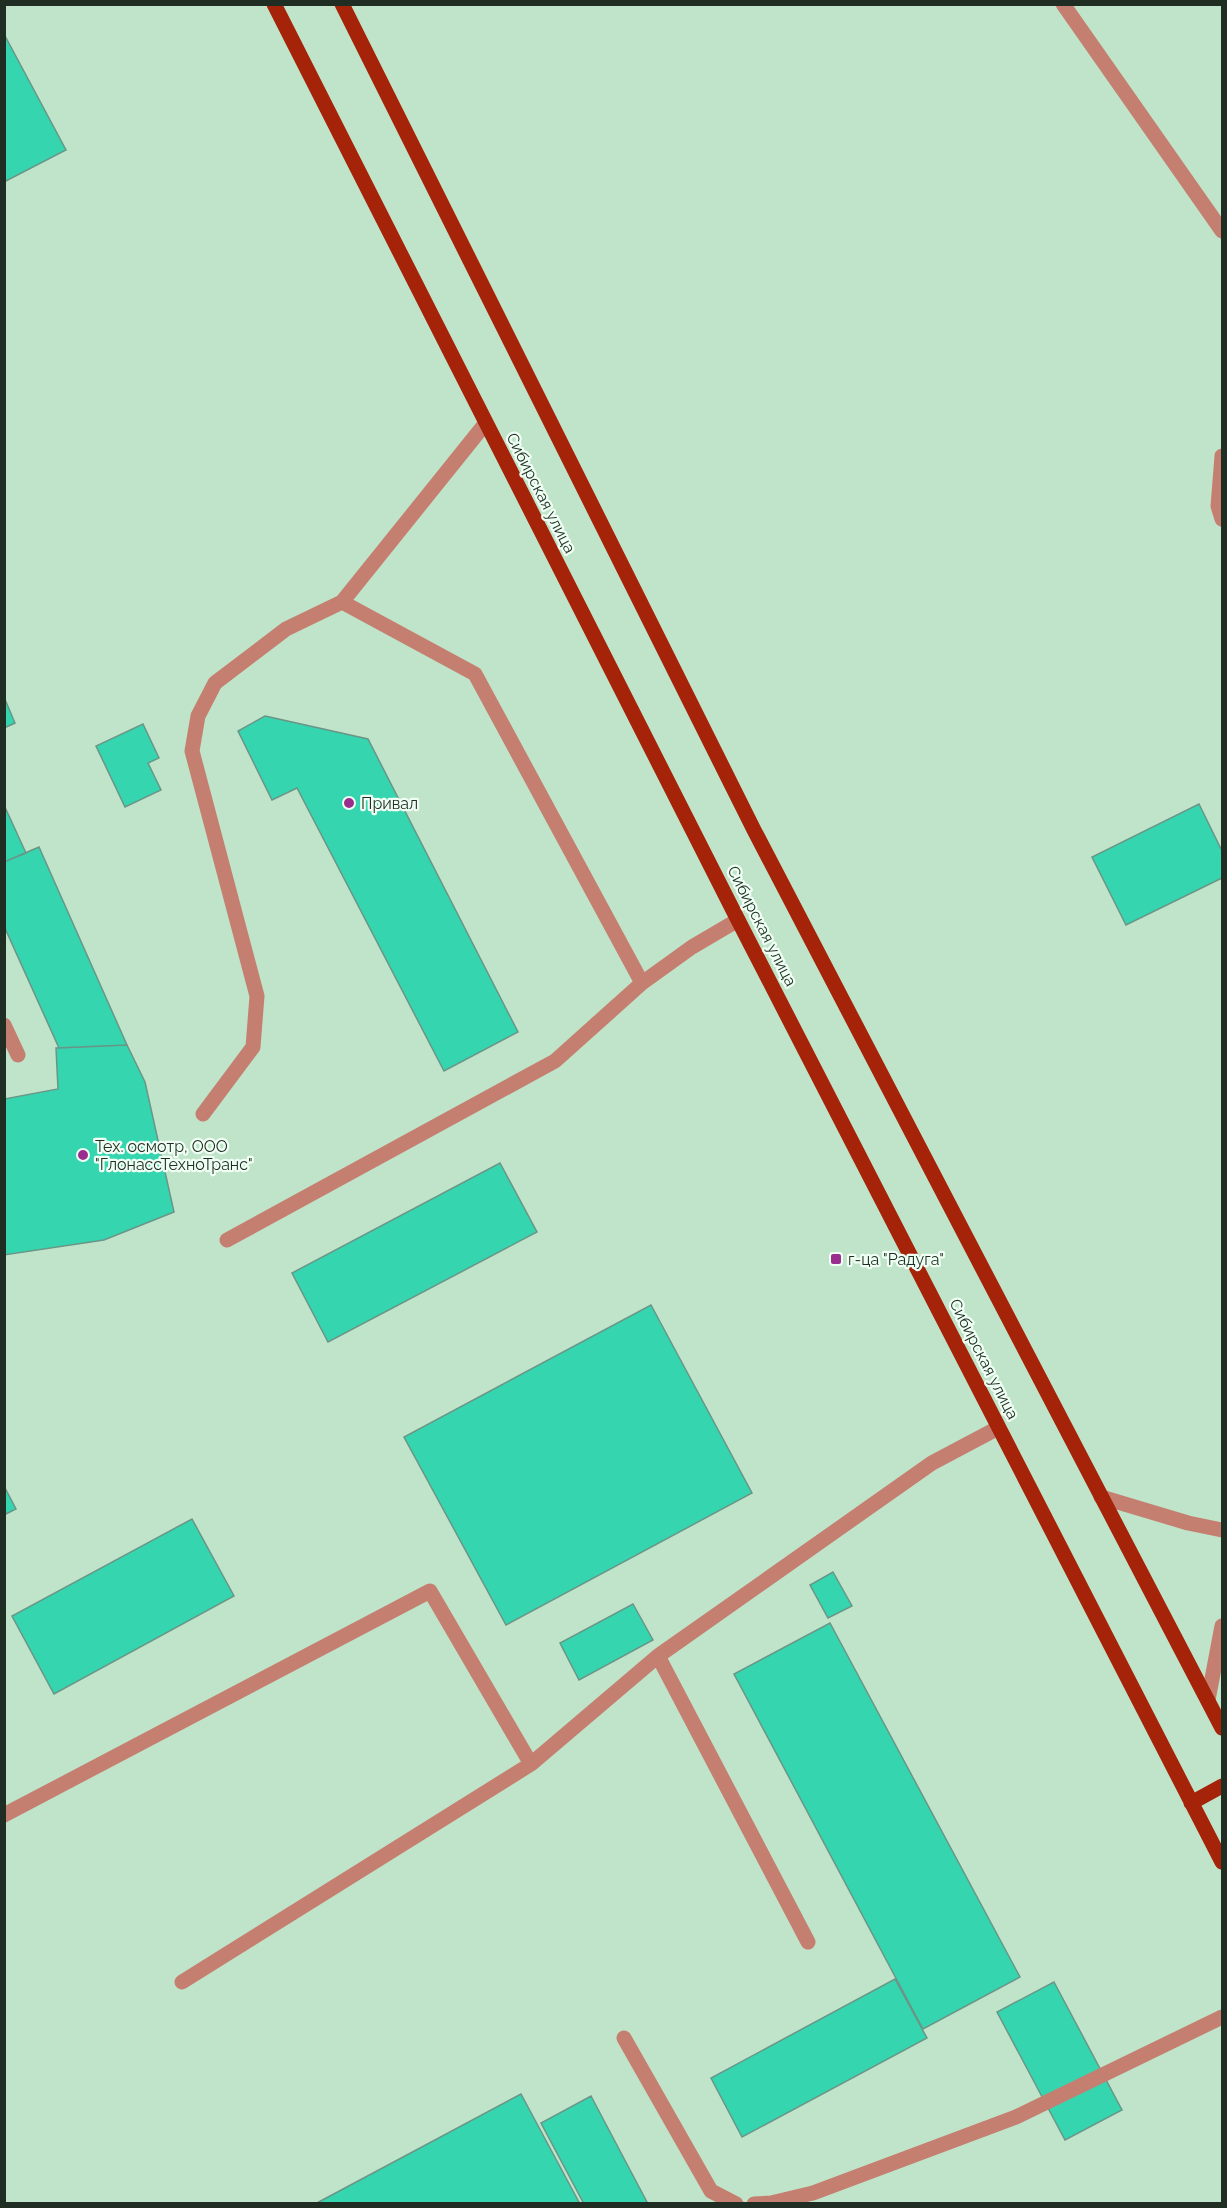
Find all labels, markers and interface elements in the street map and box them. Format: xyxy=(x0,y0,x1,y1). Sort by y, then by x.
street label: Сибирская улица xyxy=(502,430,580,556)
place label: Привал xyxy=(361,794,418,813)
marker: Привал xyxy=(342,796,356,810)
street label: Сибирская улица xyxy=(723,863,801,989)
place label: Тех. осмотр, ООО "ГлонассТехноТранс" xyxy=(95,1137,253,1174)
marker: Тех. осмотр, ООО "ГлонассТехноТранс" xyxy=(76,1148,90,1162)
place label: г-ца "Радуга" xyxy=(848,1250,944,1269)
marker: г-ца "Радуга" xyxy=(829,1252,843,1266)
street label: Сибирская улица xyxy=(945,1296,1023,1422)

